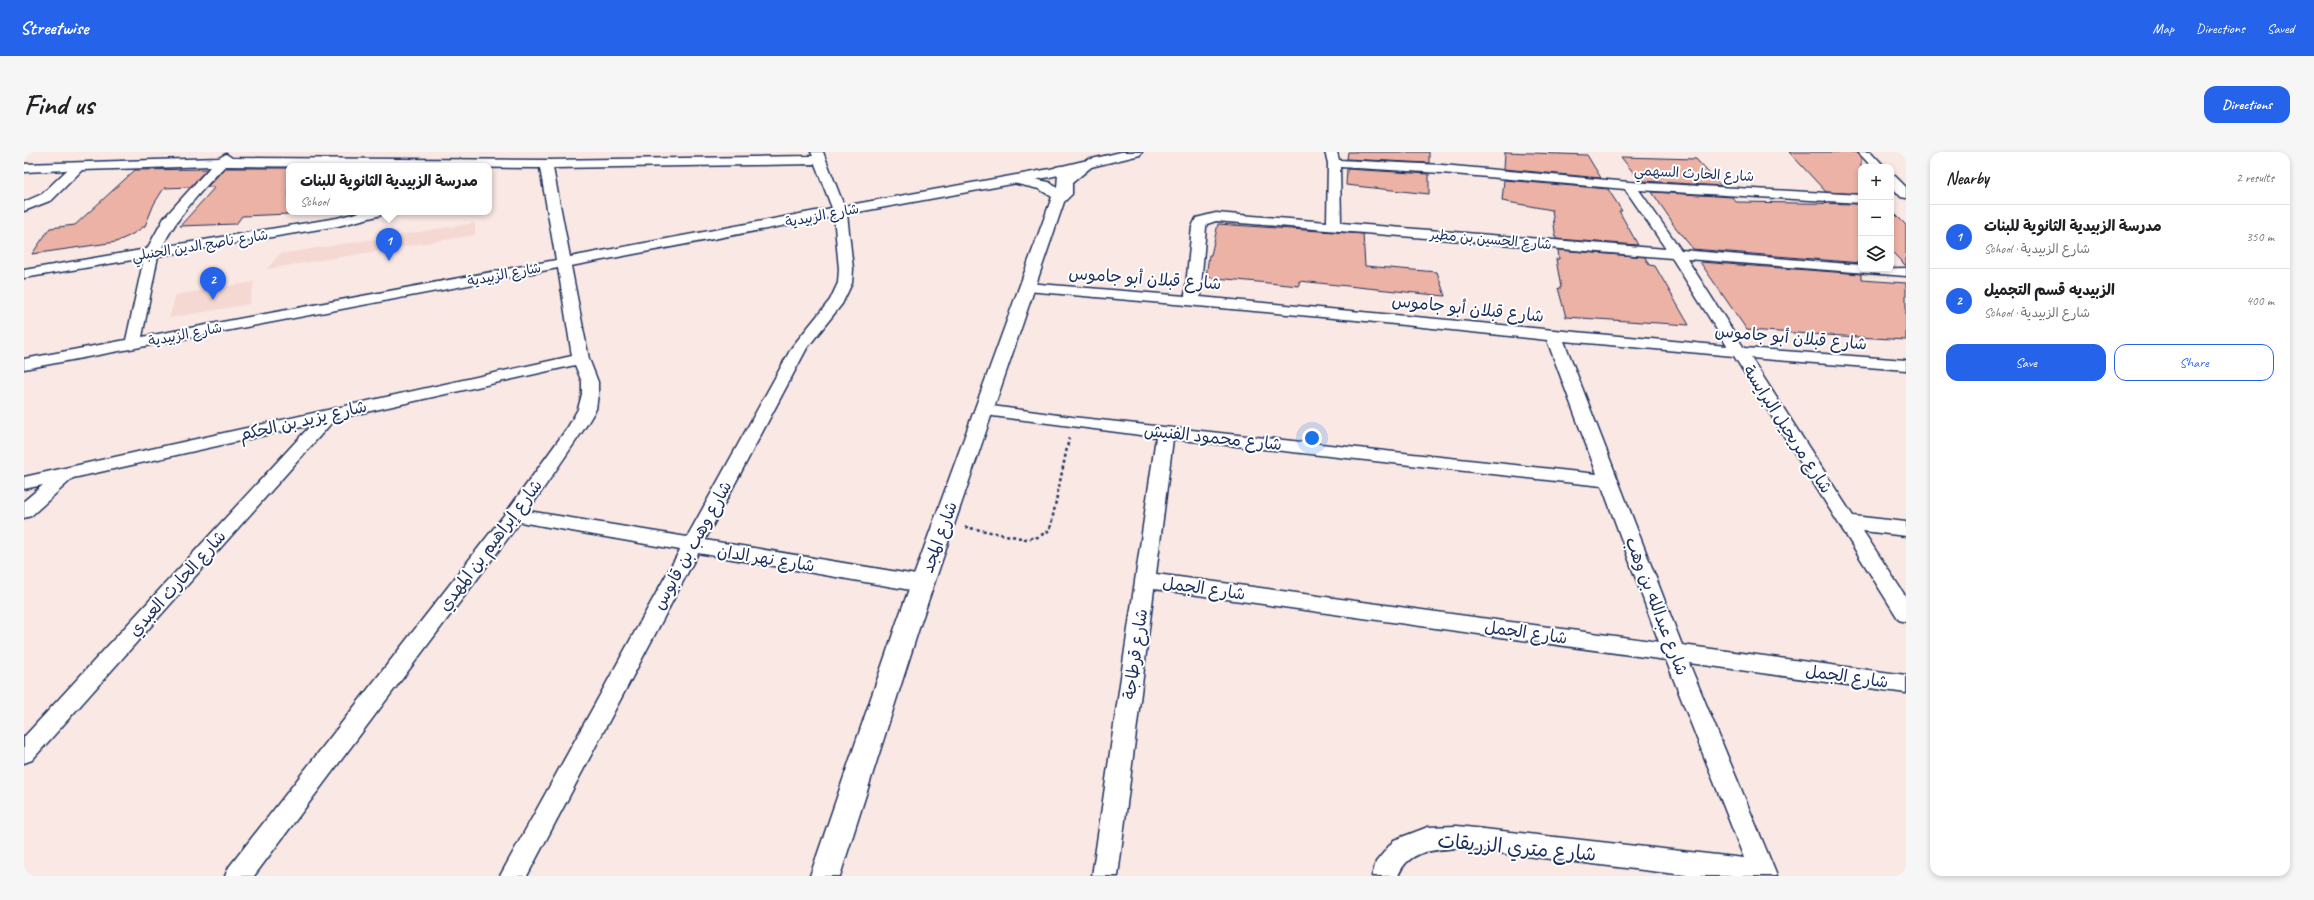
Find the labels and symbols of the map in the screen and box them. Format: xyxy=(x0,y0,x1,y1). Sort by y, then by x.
street label: شارع الحارث السهمي xyxy=(1633,162,1755,189)
street label: شارع الزبيدية xyxy=(784,200,861,232)
street label: شارع ناصح الدين الحنبلي xyxy=(131,226,270,269)
street label: شارع الحسين بن مطير xyxy=(1428,226,1552,254)
pin: 1 xyxy=(376,228,402,261)
street label: شارع الزبيدية xyxy=(466,259,543,291)
street label: شارع قبلان أبو جاموس xyxy=(1068,263,1222,295)
pin: 2 xyxy=(200,267,226,300)
street label: شارع قبلان أبو جاموس xyxy=(1391,290,1545,328)
street label: شارع الزبيدية xyxy=(147,319,224,351)
street label: شارع قبلان أبو جاموس xyxy=(1714,320,1868,356)
street label: شارع مريحيل البرايسة xyxy=(1737,361,1837,498)
street label: شارع يزيد بن الحكم xyxy=(237,396,369,447)
street label: شارع محمود الفنيش xyxy=(1143,420,1283,456)
your location xyxy=(1302,428,1322,448)
street label: شارع إبراهيم بن المهدي xyxy=(434,475,548,617)
street label: شارع وهب بن قابوس xyxy=(648,477,737,614)
street label: شارع المجد xyxy=(917,499,963,576)
street label: شارع الحارث العبدي xyxy=(124,526,232,642)
street label: شارع عبدالله بن وهب xyxy=(1620,534,1693,679)
street label: شارع نهر الدان xyxy=(715,540,816,578)
street label: شارع الجمل xyxy=(1161,572,1247,606)
street label: شارع قرطاجة xyxy=(1119,607,1153,701)
street label: شارع الجمل xyxy=(1483,616,1569,650)
street label: شارع الجمل xyxy=(1804,660,1890,694)
street label: شارع متري الزريقات xyxy=(1436,828,1597,869)

